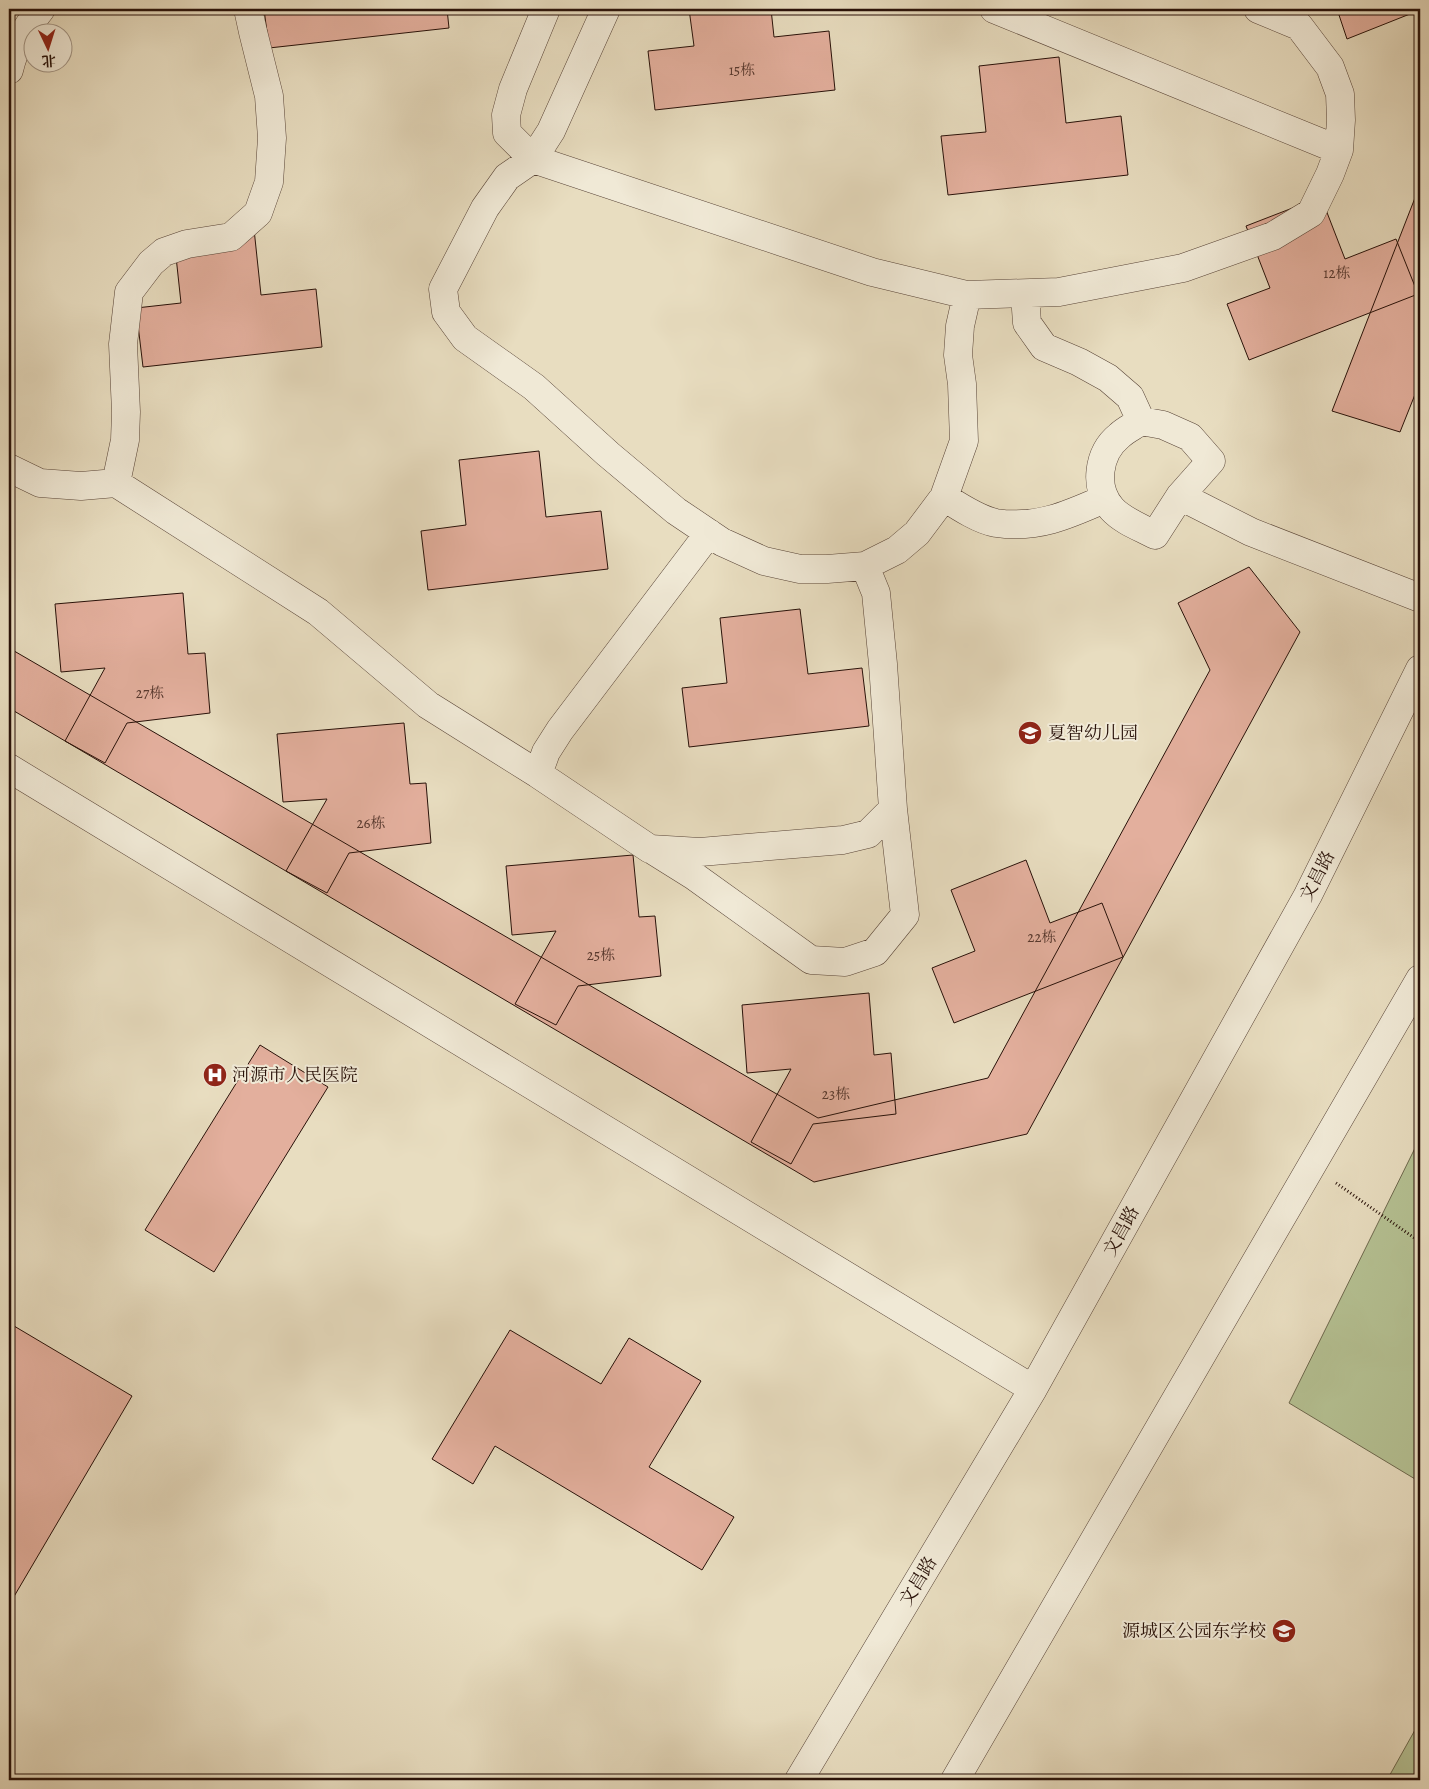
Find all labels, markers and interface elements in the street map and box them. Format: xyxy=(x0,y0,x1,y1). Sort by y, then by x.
north arrow xyxy=(22,22,72,72)
text: 北 xyxy=(41,51,57,70)
house number: 15栋 xyxy=(729,60,755,80)
house number: 12栋 xyxy=(1323,263,1351,283)
house number: 27栋 xyxy=(136,683,164,703)
school or university icon: 夏智幼儿园 xyxy=(1017,720,1043,746)
place label: 夏智幼儿园 xyxy=(1048,721,1138,745)
house number: 26栋 xyxy=(356,813,386,833)
street label: 文昌路 xyxy=(1294,846,1340,906)
house number: 22栋 xyxy=(1027,927,1057,947)
house number: 25栋 xyxy=(587,945,615,965)
hospital icon: 河源市人民医院 xyxy=(202,1062,228,1088)
place label: 河源市人民医院 xyxy=(232,1063,358,1087)
house number: 23栋 xyxy=(822,1084,850,1104)
street label: 文昌路 xyxy=(1097,1202,1145,1260)
street label: 文昌路 xyxy=(894,1552,942,1610)
school or university icon: 源城区公园东学校 xyxy=(1271,1618,1297,1644)
place label: 源城区公园东学校 xyxy=(1122,1619,1266,1643)

